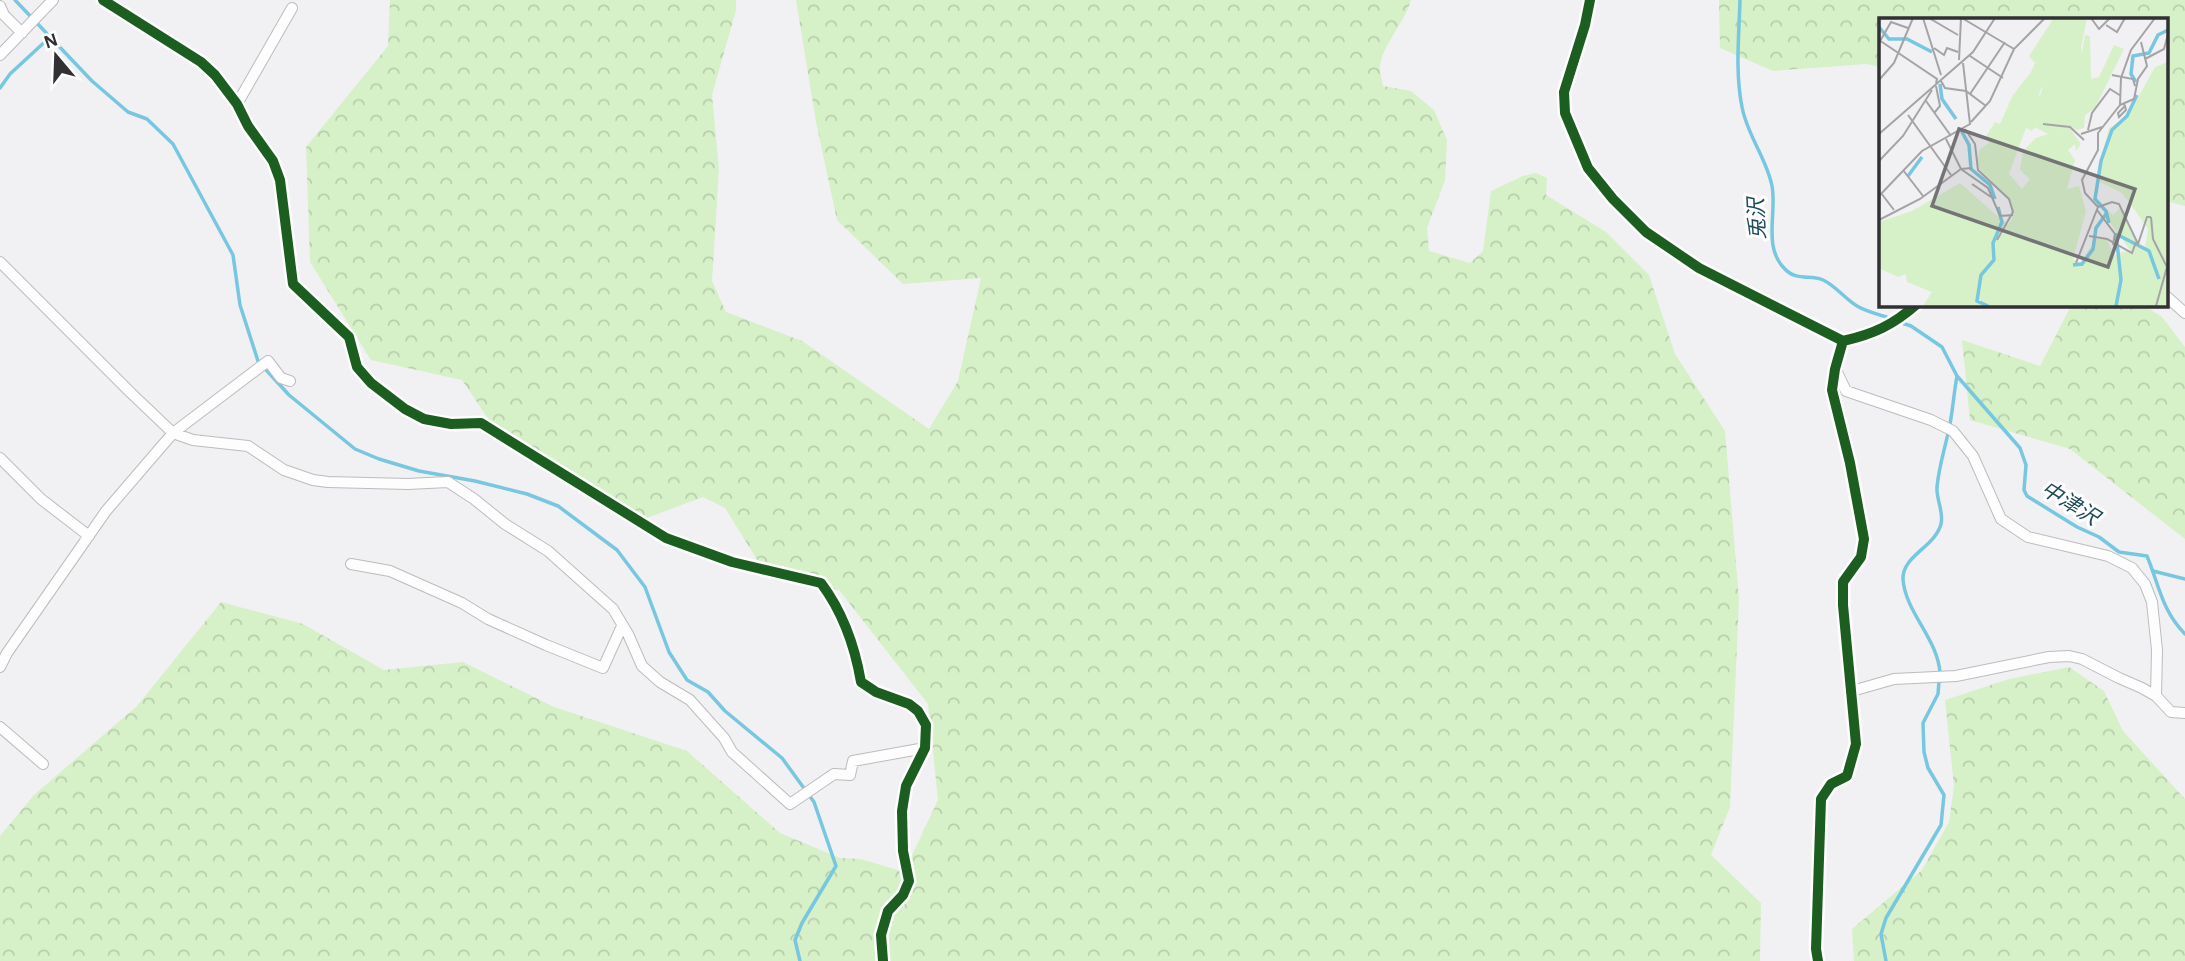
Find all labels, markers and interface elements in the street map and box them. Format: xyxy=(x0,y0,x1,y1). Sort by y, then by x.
inset map xyxy=(1879,18,2168,306)
north arrow xyxy=(21,21,91,91)
text: N xyxy=(42,30,60,52)
water label: 兎沢 xyxy=(1745,194,1769,241)
water label: 中津沢 xyxy=(2037,477,2105,531)

